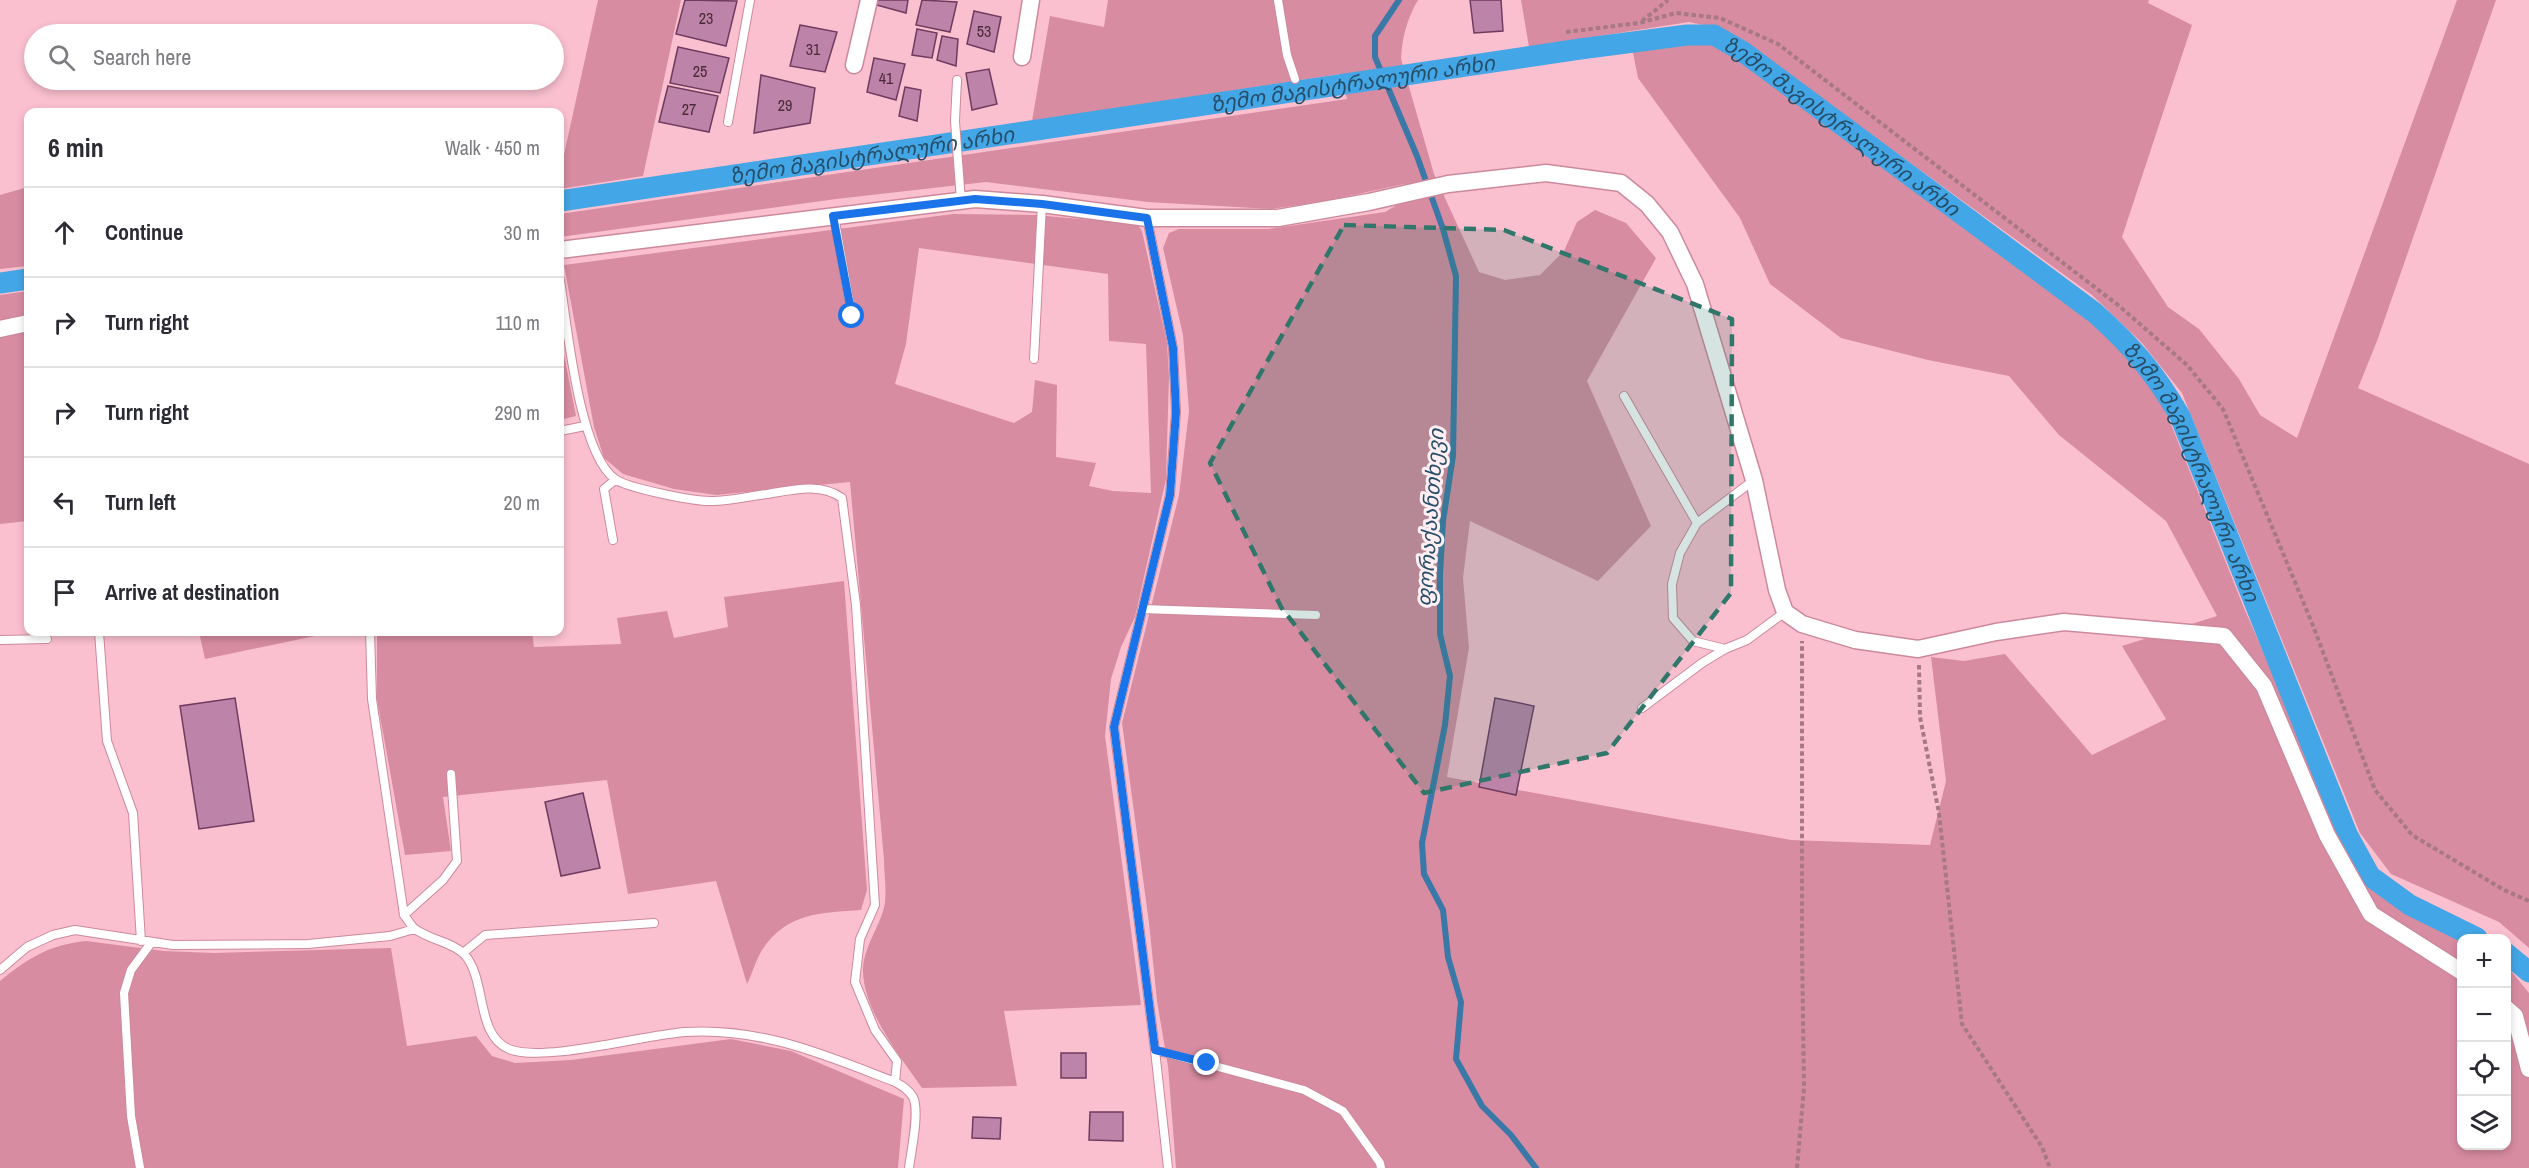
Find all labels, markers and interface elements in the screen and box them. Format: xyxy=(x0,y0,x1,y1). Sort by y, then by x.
house number: 23 xyxy=(699,7,713,29)
house number: 53 xyxy=(977,20,991,42)
search box xyxy=(24,24,564,90)
water label: ზემო მაგისტრალური არხი xyxy=(1718,29,1967,223)
house number: 31 xyxy=(806,38,821,60)
icon: search xyxy=(45,41,78,74)
text: Search here xyxy=(93,42,191,72)
water label: ზემო მაგისტრალური არხი xyxy=(1208,47,1497,118)
house number: 25 xyxy=(693,60,707,82)
house number: 41 xyxy=(879,67,894,89)
house number: 29 xyxy=(778,94,792,116)
house number: 27 xyxy=(682,98,696,120)
water label: ზემო მაგისტრალური არხი xyxy=(727,119,1017,190)
text: 6 min xyxy=(48,130,104,165)
text: Walk · 450 m xyxy=(445,134,540,161)
icon: ahead xyxy=(48,216,81,249)
text: Continue xyxy=(105,217,183,247)
text: 30 m xyxy=(504,219,540,246)
route start xyxy=(838,302,864,328)
icon: right xyxy=(48,306,81,339)
text: Turn right xyxy=(105,307,189,337)
text: 110 m xyxy=(496,309,540,336)
water label: ზემო მაგისტრალური არხი xyxy=(2117,335,2267,606)
icon: right xyxy=(48,396,81,429)
text: Turn right xyxy=(105,397,189,427)
text: 290 m xyxy=(494,399,540,426)
water label: ფორაქაანთხევი xyxy=(1409,427,1451,608)
icon: left xyxy=(48,486,81,519)
text: Turn left xyxy=(105,487,176,517)
text: 20 m xyxy=(504,489,540,516)
icon: arrive xyxy=(48,576,81,609)
text: Arrive at destination xyxy=(105,577,279,607)
map controls xyxy=(2457,934,2511,1150)
button: + xyxy=(2457,934,2511,988)
button: − xyxy=(2457,988,2511,1042)
button: locate xyxy=(2457,1042,2511,1096)
route end xyxy=(1193,1049,1219,1075)
button: layers xyxy=(2457,1096,2511,1150)

